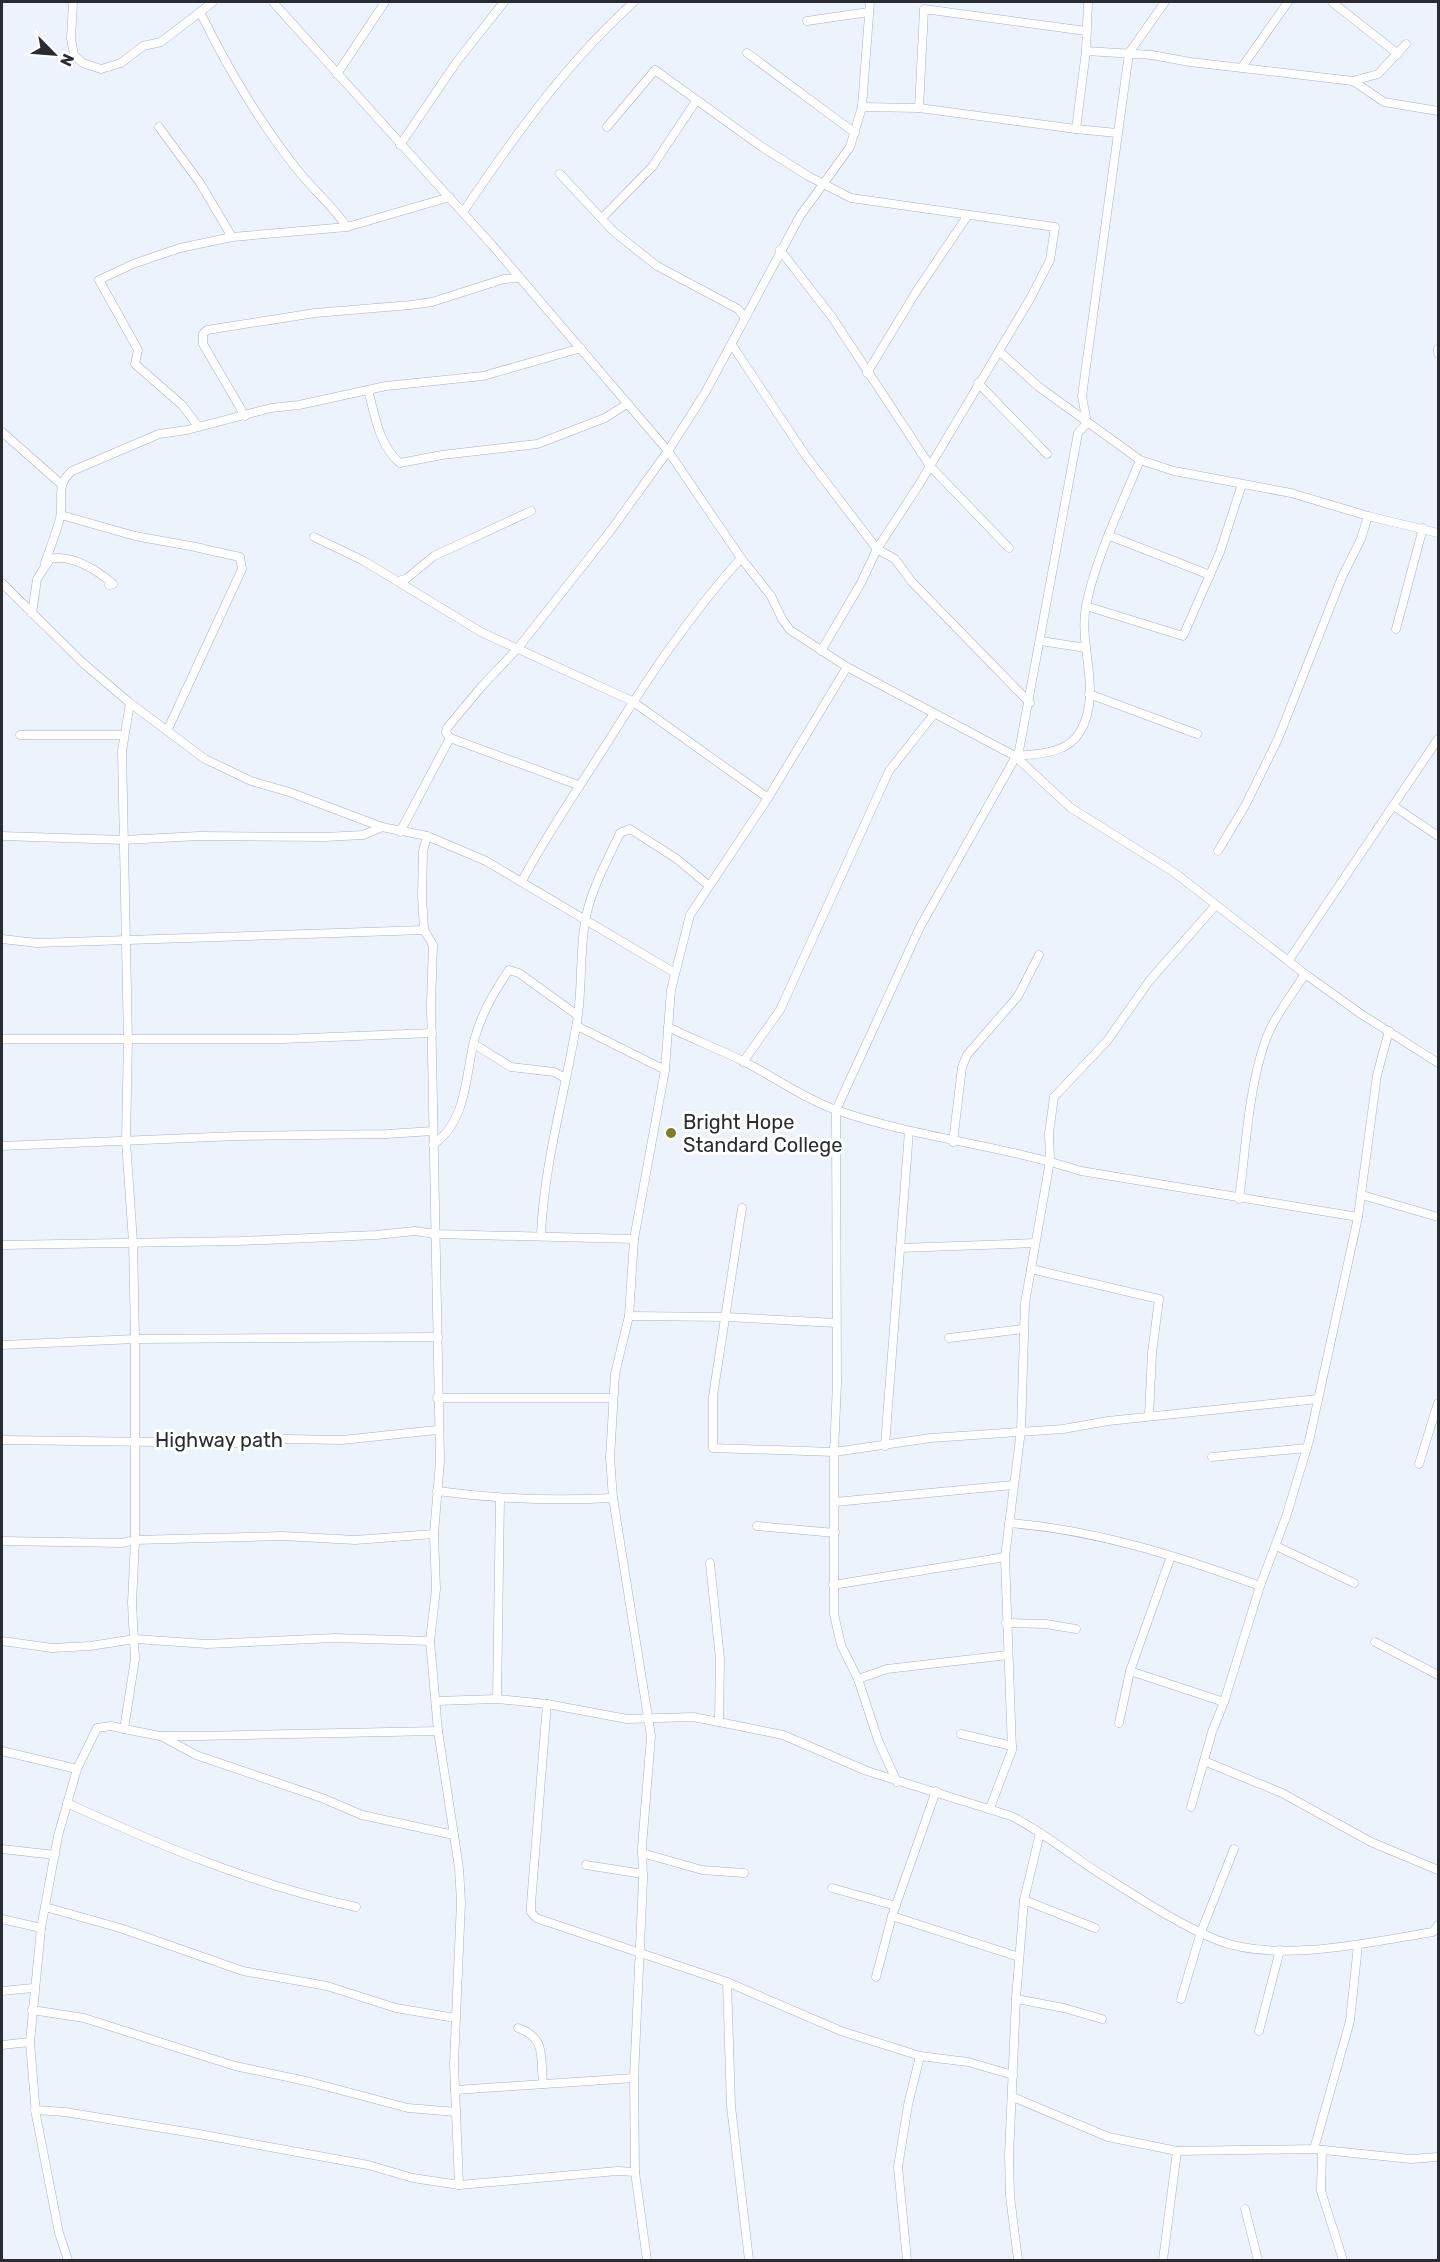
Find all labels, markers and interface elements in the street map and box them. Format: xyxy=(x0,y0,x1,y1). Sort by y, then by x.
north arrow xyxy=(24,24,84,84)
text: N xyxy=(56,51,78,69)
place label: Bright Hope Standard College xyxy=(683,1110,842,1157)
marker: Bright Hope Standard College xyxy=(664,1126,678,1140)
street label: Highway path xyxy=(155,1428,283,1452)

